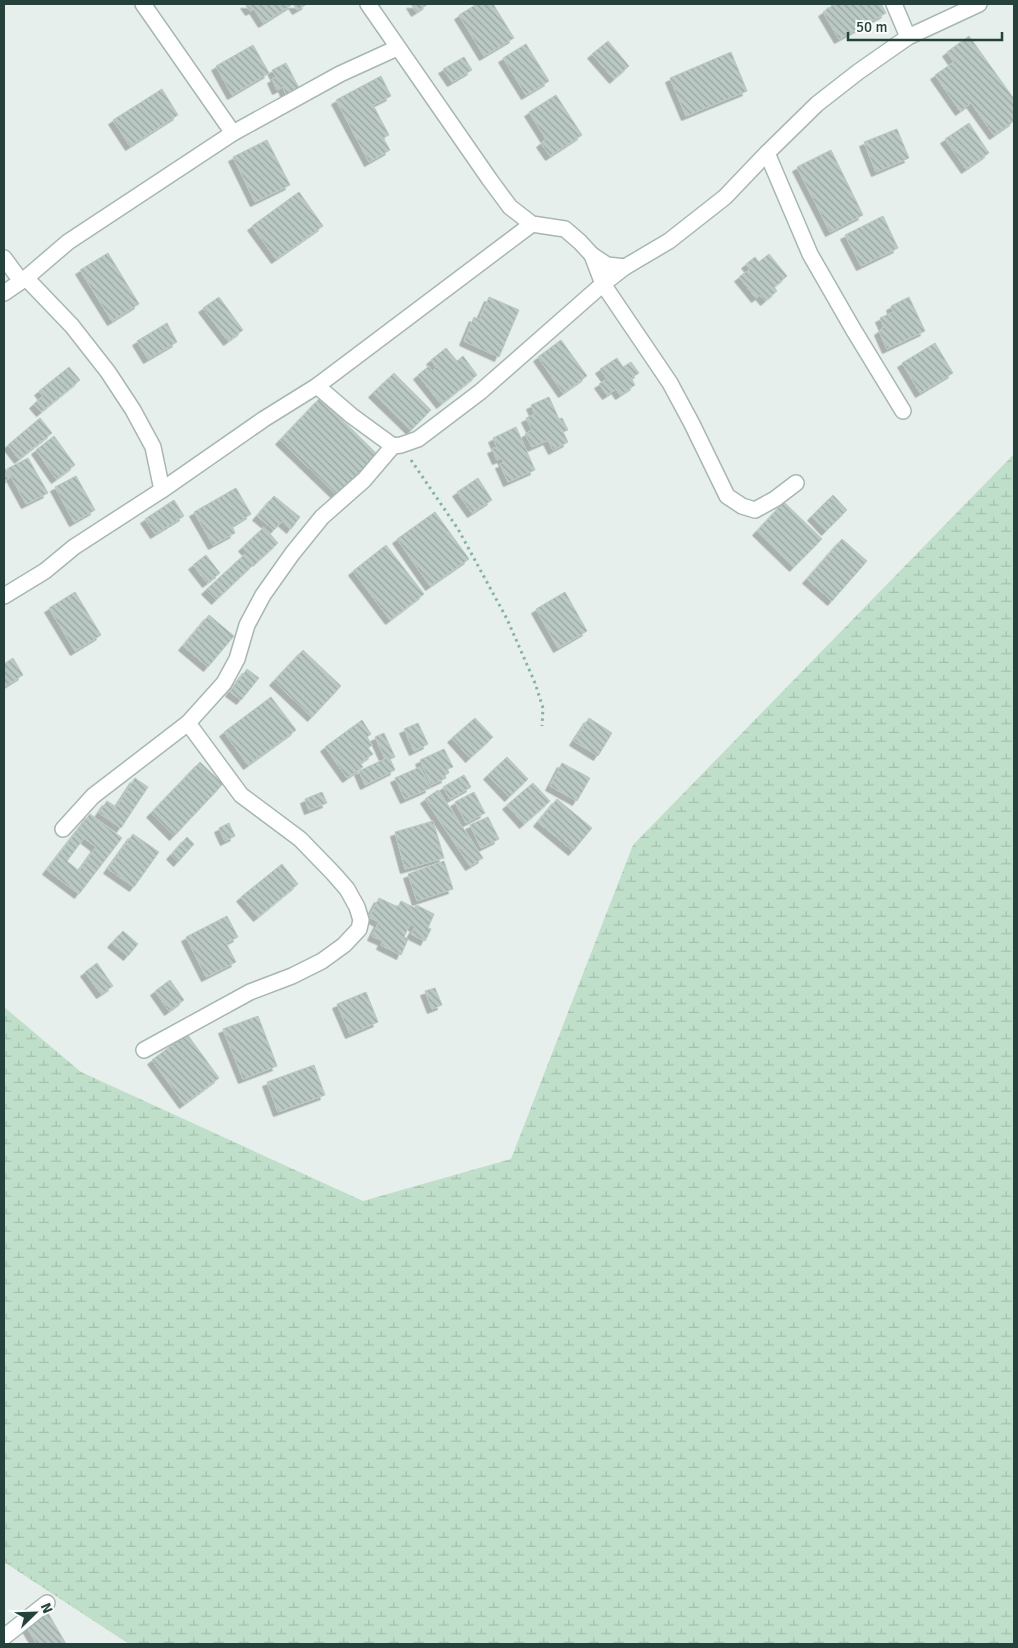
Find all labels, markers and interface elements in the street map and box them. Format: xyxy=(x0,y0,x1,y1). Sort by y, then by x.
scale bar xyxy=(848,10,1002,42)
text: 50 m xyxy=(856,18,887,36)
north arrow xyxy=(10,1588,60,1638)
text: N xyxy=(37,1600,56,1616)

